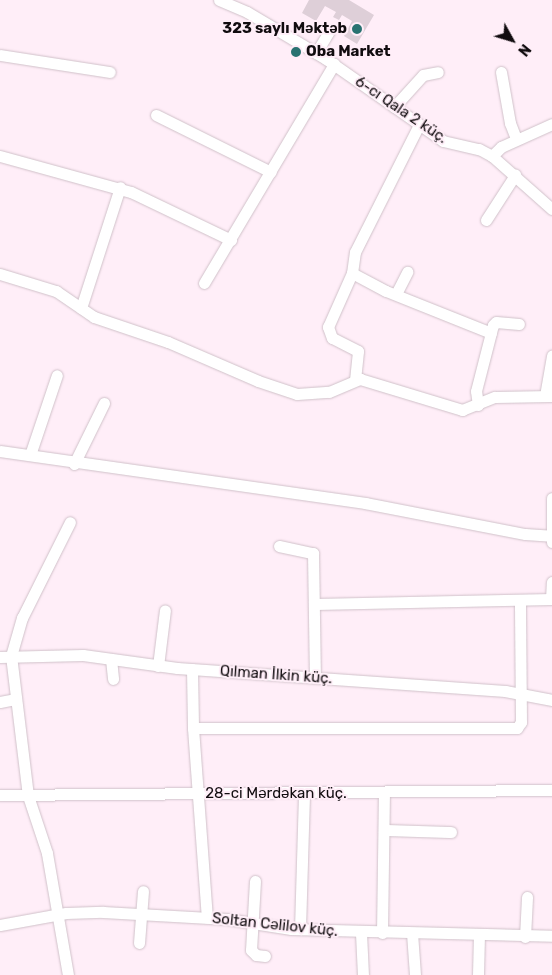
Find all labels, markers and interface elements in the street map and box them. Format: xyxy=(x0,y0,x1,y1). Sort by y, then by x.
north arrow xyxy=(487,15,537,65)
place label: 323 saylı Məktəb xyxy=(222,20,347,38)
marker: 323 saylı Məktəb xyxy=(351,23,363,35)
text: N xyxy=(514,40,534,59)
place label: Oba Market xyxy=(306,43,391,61)
marker: Oba Market xyxy=(290,46,302,58)
street label: 6-cı Qala 2 küç. xyxy=(352,73,450,147)
street label: Qılman İlkin küç. xyxy=(219,662,333,688)
street label: 28-ci Mərdəkan küç. xyxy=(205,785,347,803)
street label: Soltan Cəlilov küç. xyxy=(211,909,339,941)

